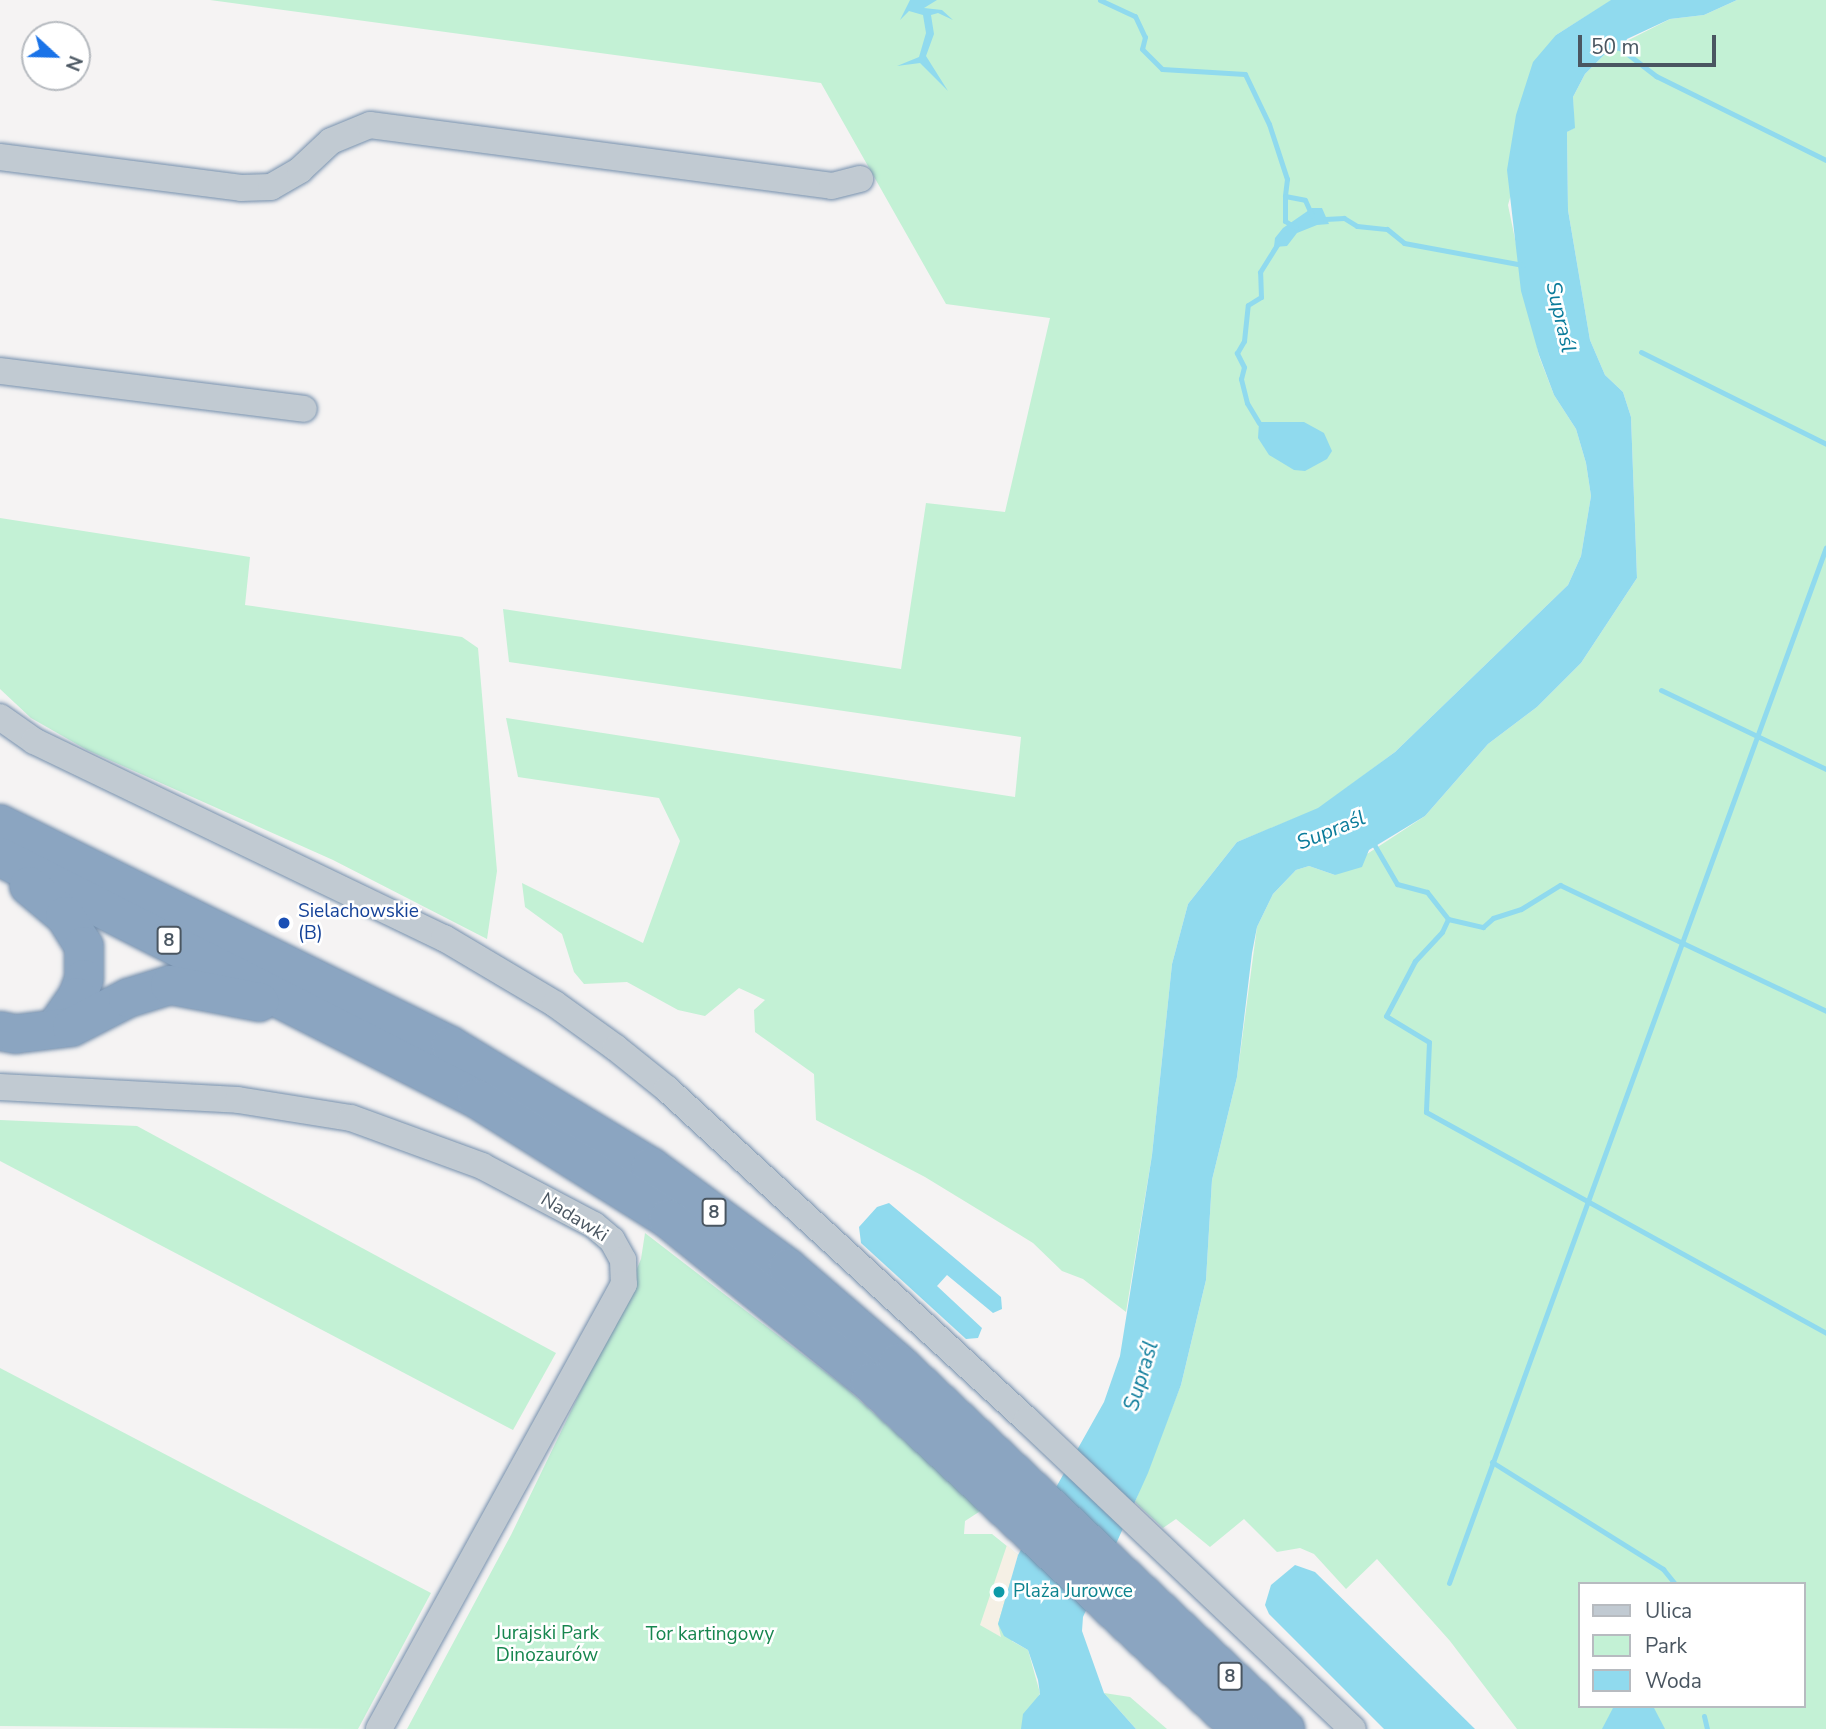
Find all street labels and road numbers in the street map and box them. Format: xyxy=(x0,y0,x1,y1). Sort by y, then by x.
road number: 8 xyxy=(155,925,183,954)
street label: Nadawki xyxy=(536,1188,612,1248)
road number: 8 xyxy=(700,1198,728,1226)
road number: 8 xyxy=(1216,1661,1244,1690)

